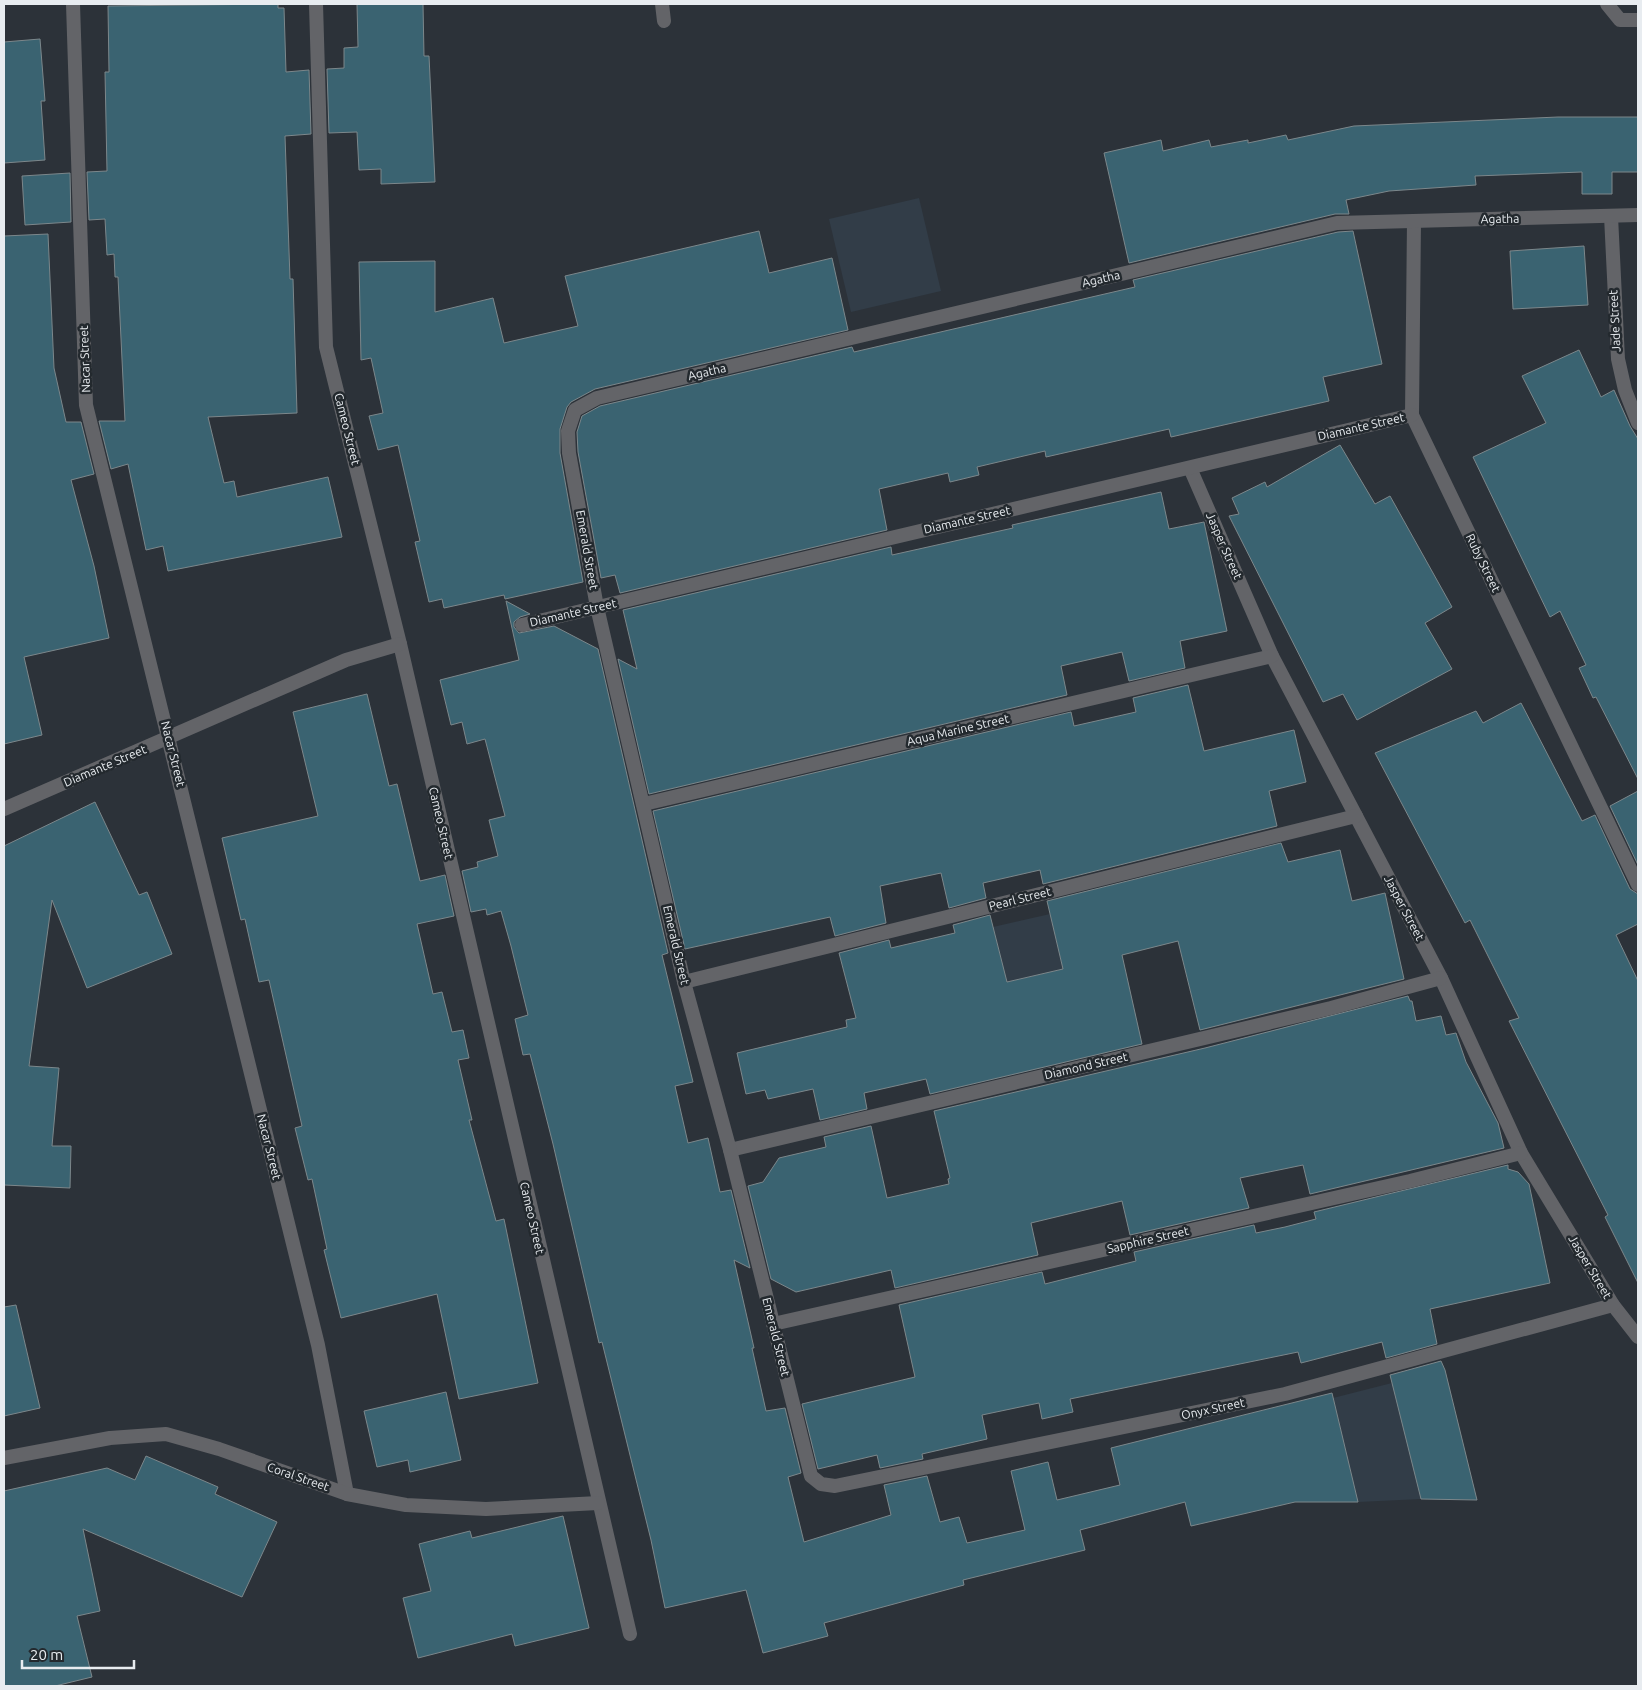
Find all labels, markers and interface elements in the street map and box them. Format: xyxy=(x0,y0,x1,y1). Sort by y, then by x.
street label: Agatha xyxy=(1481,212,1519,225)
street label: Agatha xyxy=(1081,268,1121,289)
street label: Jade Street xyxy=(1606,289,1623,352)
street label: Nacar Street xyxy=(77,325,92,393)
street label: Agatha xyxy=(687,361,727,382)
street label: Cameo Street xyxy=(332,392,363,467)
street label: Diamante Street xyxy=(1316,410,1406,443)
street label: Diamante Street xyxy=(922,503,1012,536)
street label: Emerald Street xyxy=(574,509,601,591)
street label: Jasper Street xyxy=(1204,510,1245,581)
street label: Ruby Street xyxy=(1464,531,1503,594)
street label: Diamante Street xyxy=(528,596,618,629)
street label: Aqua Marine Street xyxy=(906,711,1010,748)
street label: Nacar Street xyxy=(159,720,188,788)
street label: Diamante Street xyxy=(62,742,148,789)
street label: Cameo Street xyxy=(427,785,456,861)
street label: Jasper Street xyxy=(1382,873,1427,943)
street label: Pearl Street xyxy=(987,884,1053,913)
street label: Emerald Street xyxy=(661,904,692,986)
street label: Diamond Street xyxy=(1043,1050,1129,1081)
street label: Nacar Street xyxy=(255,1113,284,1181)
street label: Cameo Street xyxy=(518,1180,547,1256)
street label: Sapphire Street xyxy=(1106,1224,1190,1255)
street label: Jasper Street xyxy=(1566,1233,1615,1301)
street label: Emerald Street xyxy=(760,1296,793,1378)
street label: Onyx Street xyxy=(1180,1395,1246,1422)
street label: Coral Street xyxy=(266,1460,331,1493)
scale bar xyxy=(22,1638,135,1670)
text: 20 m xyxy=(30,1646,63,1663)

